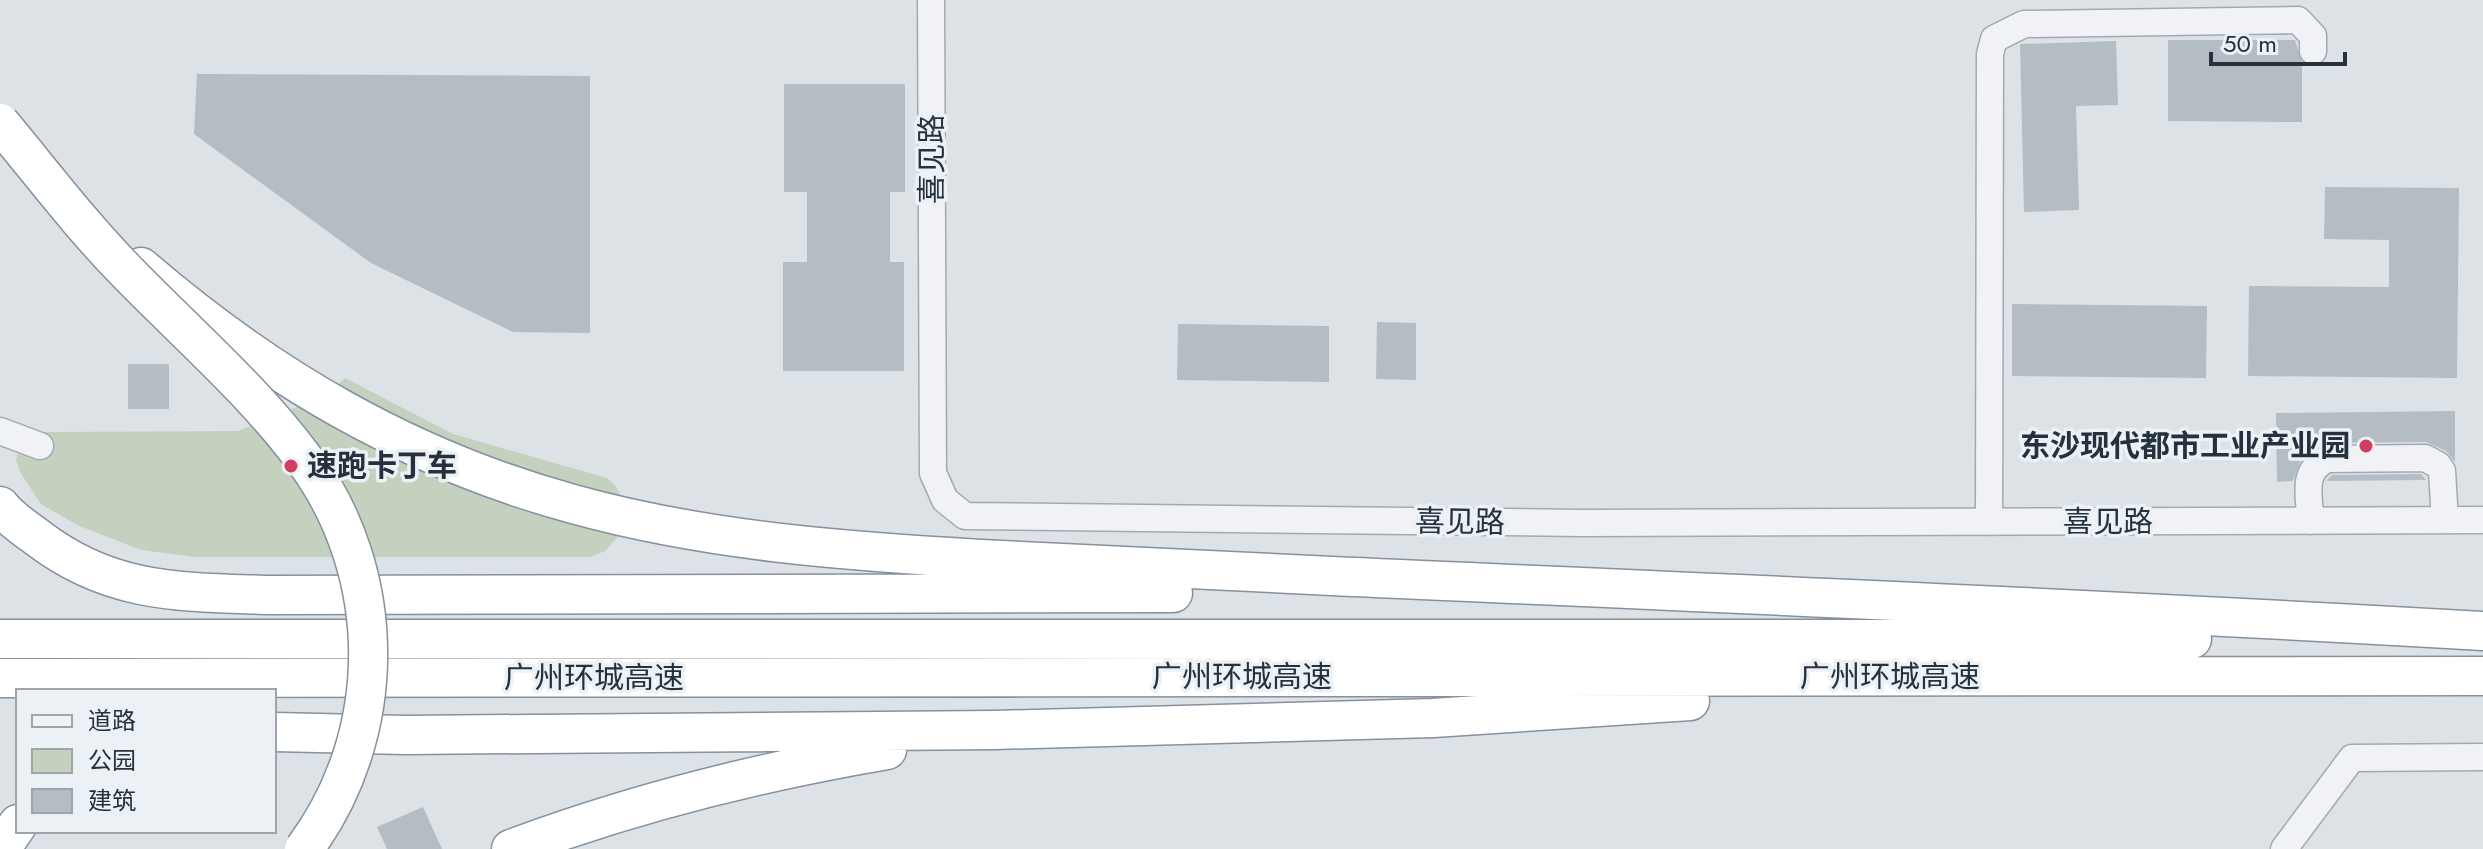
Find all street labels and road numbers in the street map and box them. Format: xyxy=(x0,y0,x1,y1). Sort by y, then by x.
street label: 喜见路 xyxy=(910,114,953,204)
street label: 喜见路 xyxy=(1415,499,1505,544)
street label: 喜见路 xyxy=(2063,500,2153,543)
street label: 广州环城高速 xyxy=(1152,655,1332,698)
street label: 广州环城高速 xyxy=(1800,655,1980,698)
street label: 广州环城高速 xyxy=(504,656,684,699)

